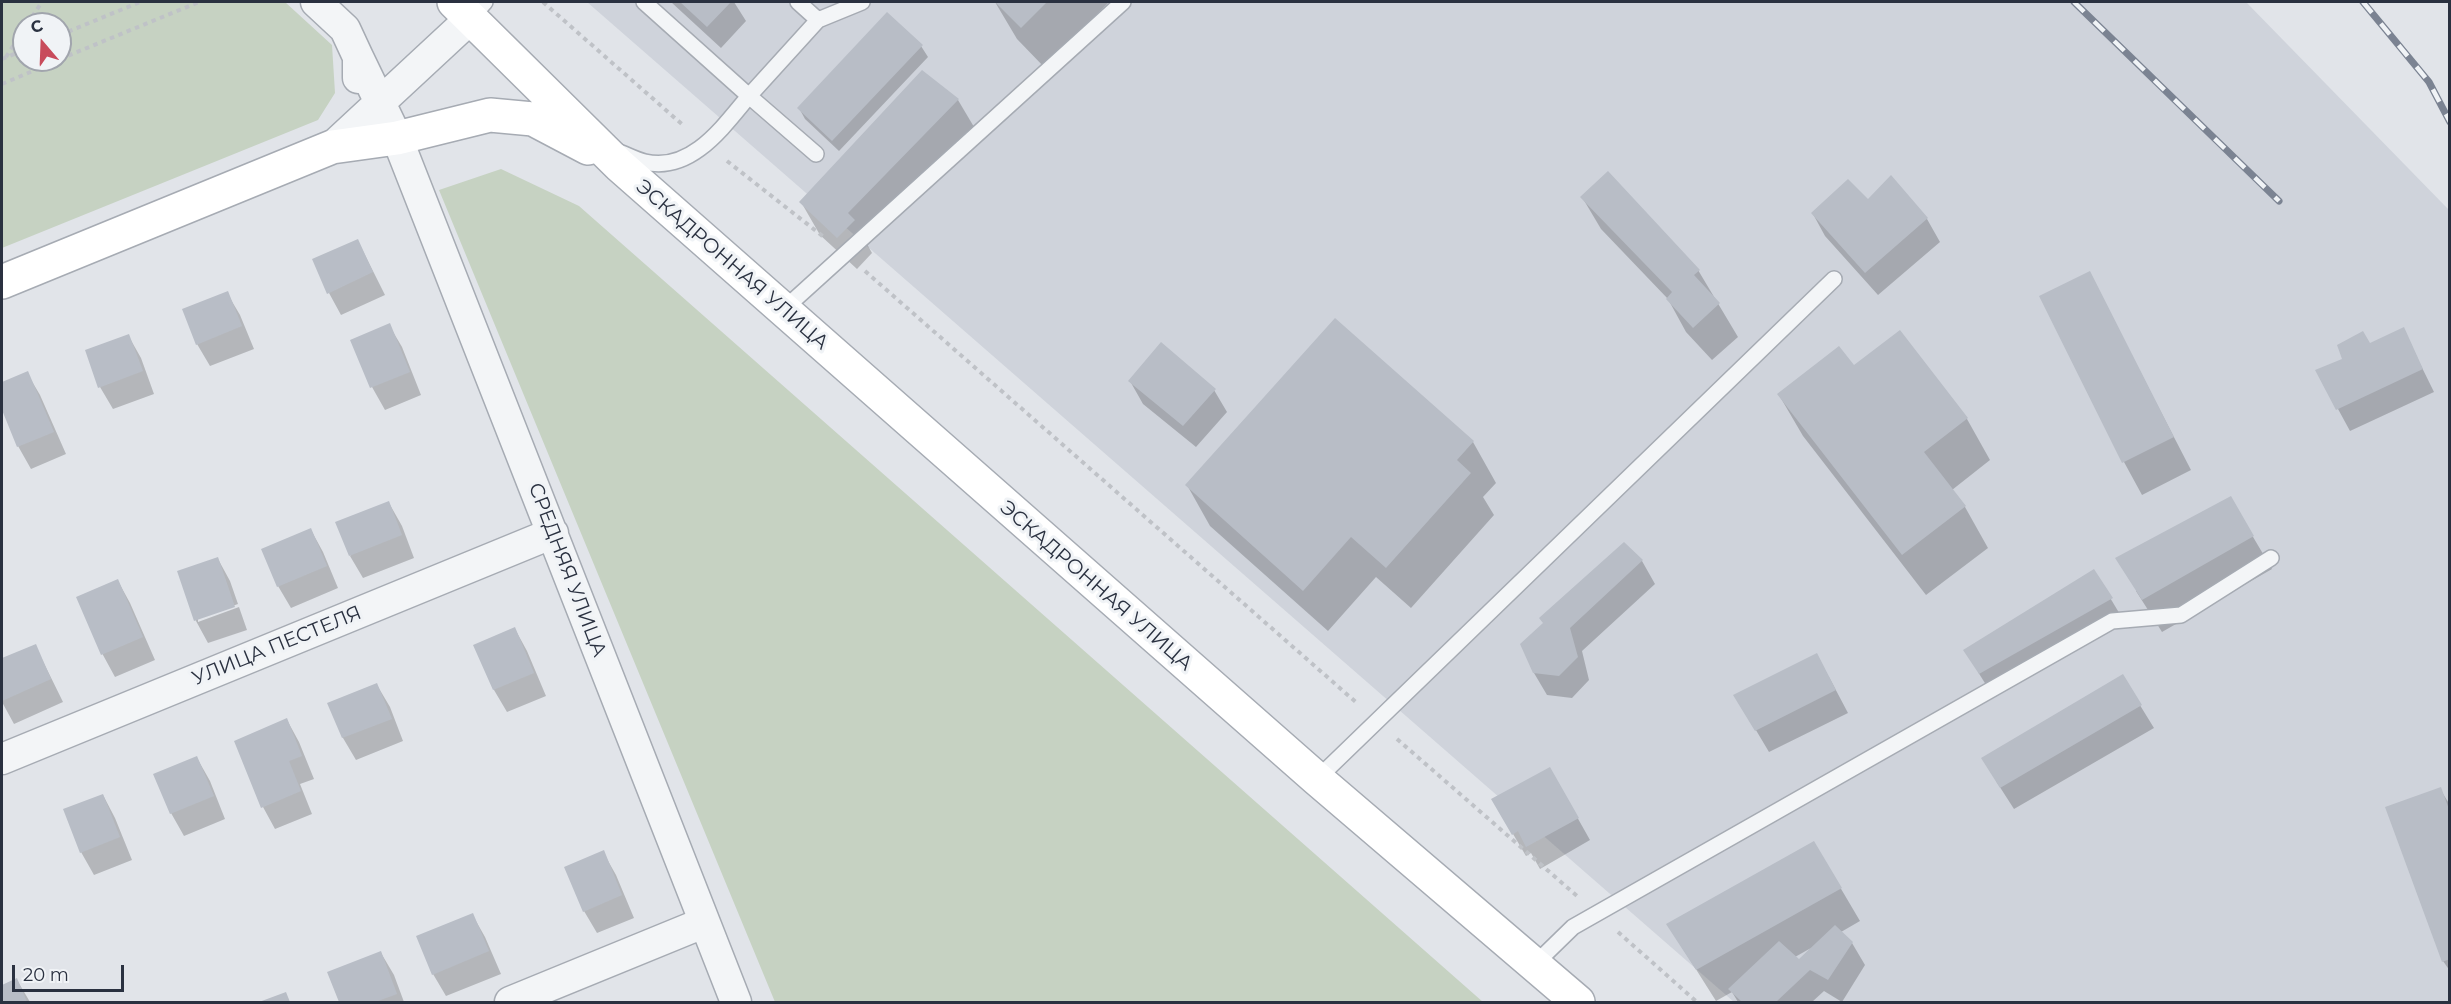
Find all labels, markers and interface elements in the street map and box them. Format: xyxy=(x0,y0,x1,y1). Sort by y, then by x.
north arrow xyxy=(12,12,72,72)
text: С xyxy=(28,16,45,37)
street label: ЭСКАДРОННАЯ УЛИЦА xyxy=(631,175,833,355)
street label: СРЕДНЯЯ УЛИЦА xyxy=(523,480,611,660)
street label: ЭСКАДРОННАЯ УЛИЦА xyxy=(995,496,1197,676)
street label: УЛИЦА ПЕСТЕЛЯ xyxy=(189,601,365,691)
scale bar xyxy=(15,953,128,991)
text: 20 m xyxy=(23,964,69,986)

